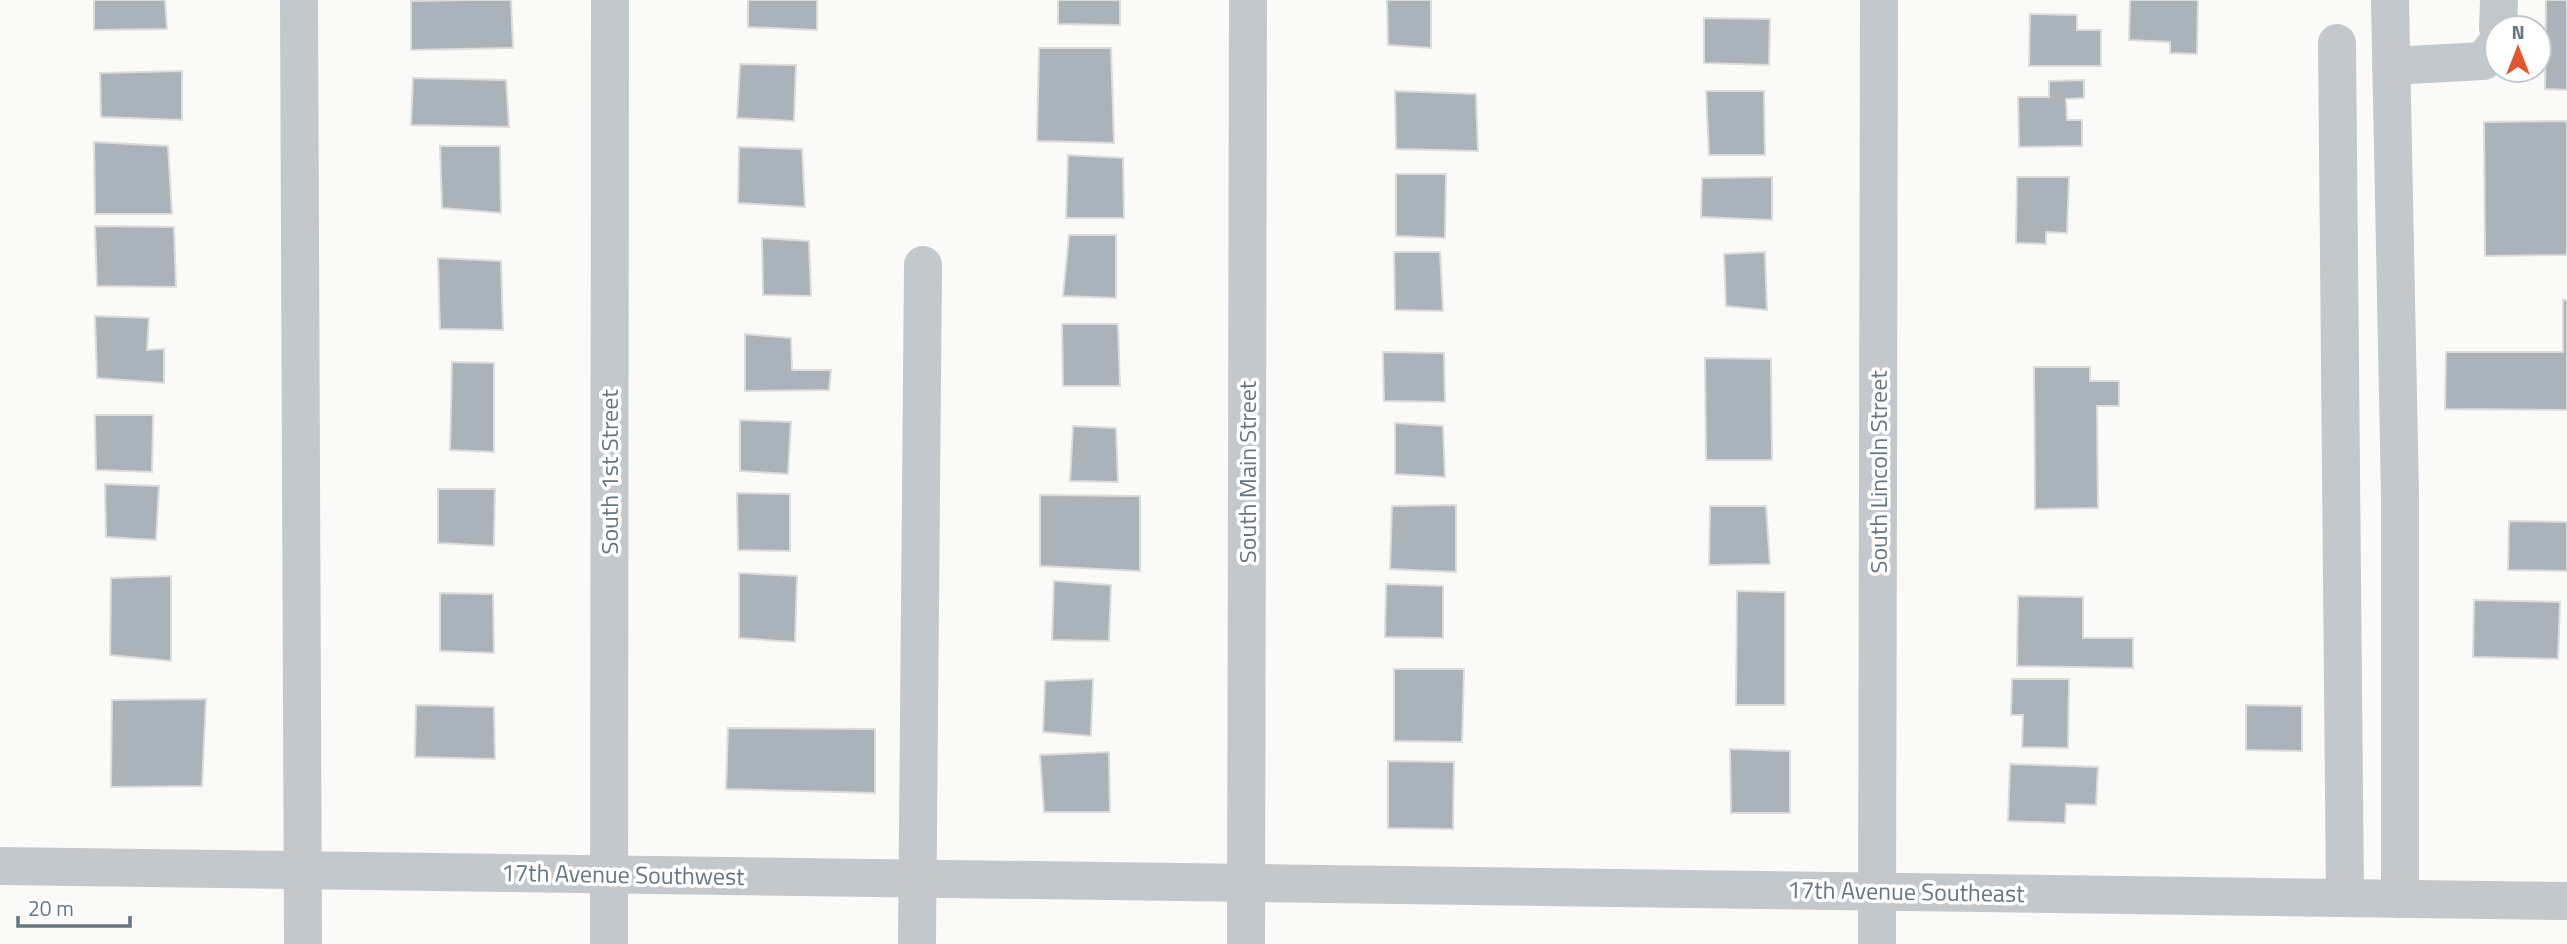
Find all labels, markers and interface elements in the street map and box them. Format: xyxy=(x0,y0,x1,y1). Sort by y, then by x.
north arrow xyxy=(2483,14,2553,84)
text: N xyxy=(2511,17,2525,46)
street label: South Lincoln Street xyxy=(1860,370,1896,574)
street label: South Main Street xyxy=(1229,380,1265,563)
street label: South 1st Street xyxy=(591,389,627,555)
street label: 17th Avenue Southwest xyxy=(501,854,746,894)
street label: 17th Avenue Southeast xyxy=(1787,871,2026,911)
scale bar xyxy=(18,884,130,928)
text: 20 m xyxy=(28,892,74,924)

